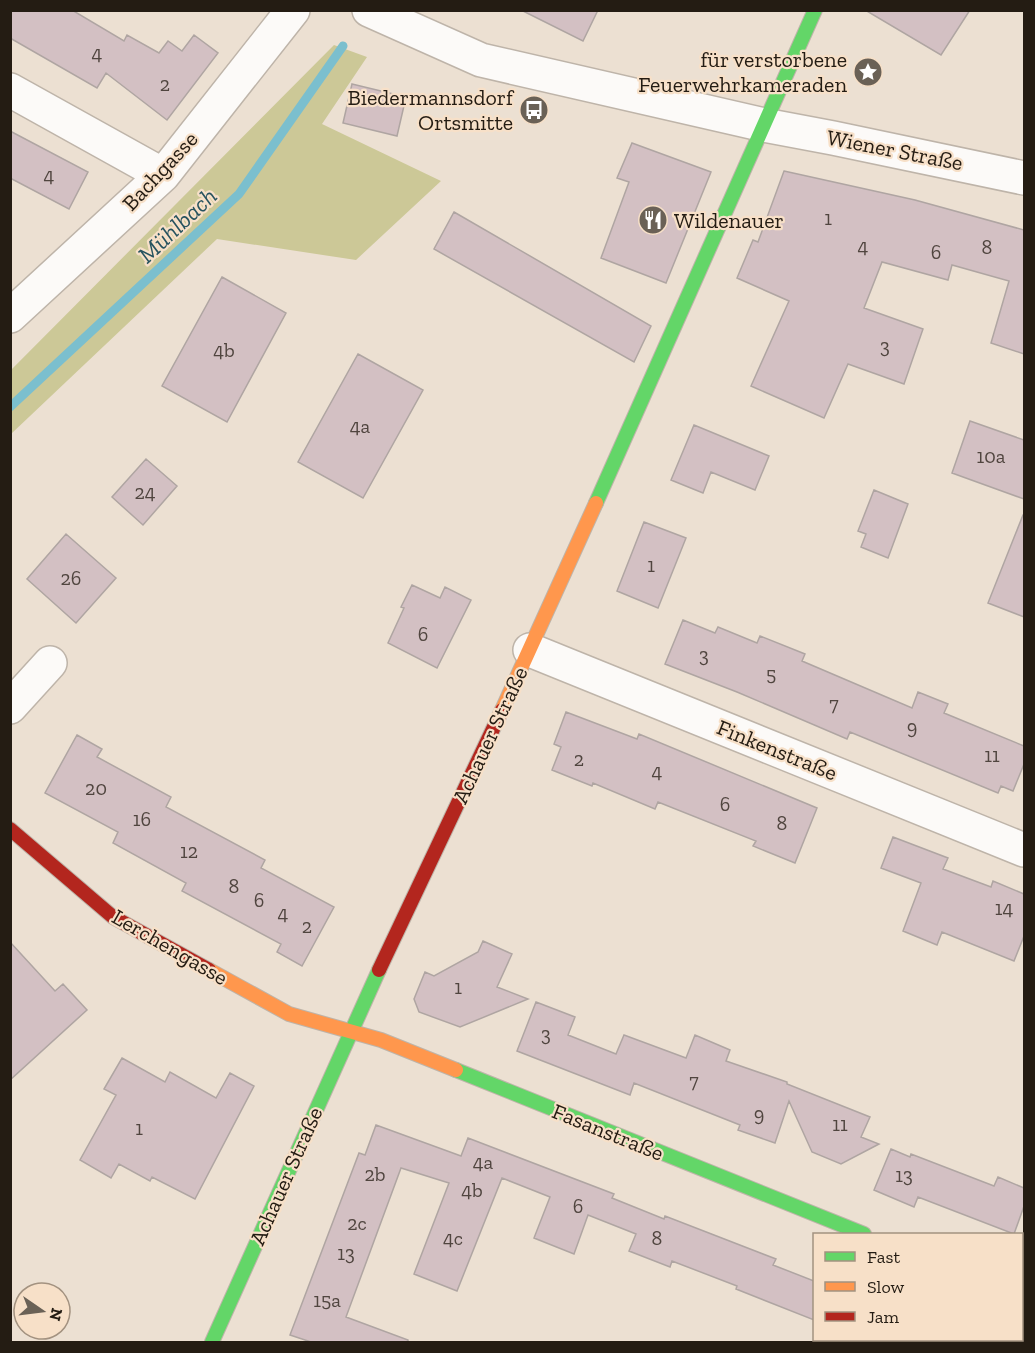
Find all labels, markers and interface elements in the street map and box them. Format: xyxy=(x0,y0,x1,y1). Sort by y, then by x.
house number: 4 xyxy=(92,41,103,65)
place label: für verstorbene Feuerwehrkameraden xyxy=(638,46,847,98)
place icon: für verstorbene Feuerwehrkameraden xyxy=(852,56,884,88)
house number: 2 xyxy=(160,72,170,96)
place label: Biedermannsdorf Ortsmitte xyxy=(347,84,515,136)
bus stop icon: Biedermannsdorf Ortsmitte xyxy=(518,94,550,126)
street label: Wiener Straße xyxy=(825,124,965,176)
street label: Bachgasse xyxy=(116,126,204,216)
house number: 4 xyxy=(44,163,55,187)
water label: Mühlbach xyxy=(131,181,223,269)
restaurant icon: Wildenauer xyxy=(637,204,669,236)
house number: 1 xyxy=(824,206,832,230)
place label: Wildenauer xyxy=(674,207,784,234)
house number: 4 xyxy=(858,234,869,258)
house number: 8 xyxy=(982,235,992,259)
house number: 6 xyxy=(931,240,941,264)
house number: 3 xyxy=(880,334,890,358)
house number: 4b xyxy=(213,338,235,362)
house number: 4a xyxy=(350,414,371,438)
house number: 10a xyxy=(977,444,1006,468)
house number: 24 xyxy=(134,480,156,504)
house number: 1 xyxy=(647,553,655,577)
house number: 26 xyxy=(61,566,81,590)
house number: 6 xyxy=(418,622,428,646)
house number: 3 xyxy=(699,643,709,667)
street label: Achauer Straße xyxy=(446,662,534,808)
house number: 5 xyxy=(766,662,776,686)
house number: 7 xyxy=(829,692,839,716)
street label: Finkenstraße xyxy=(713,714,841,786)
house number: 9 xyxy=(907,715,917,739)
house number: 11 xyxy=(984,743,1000,767)
house number: 2 xyxy=(574,747,584,771)
house number: 4 xyxy=(652,759,663,783)
house number: 20 xyxy=(85,776,107,800)
house number: 6 xyxy=(720,792,730,816)
house number: 16 xyxy=(133,807,151,831)
house number: 8 xyxy=(777,811,787,835)
house number: 12 xyxy=(180,839,198,863)
house number: 8 xyxy=(229,874,239,898)
house number: 6 xyxy=(254,888,264,912)
house number: 14 xyxy=(995,896,1013,920)
house number: 4 xyxy=(278,901,289,925)
street label: Lerchengasse xyxy=(107,903,233,991)
house number: 2 xyxy=(302,914,312,938)
house number: 1 xyxy=(454,975,462,999)
house number: 3 xyxy=(541,1022,551,1046)
house number: 7 xyxy=(689,1069,699,1093)
street label: Fasanstraße xyxy=(548,1097,668,1167)
house number: 9 xyxy=(754,1102,764,1126)
street label: Achauer Straße xyxy=(244,1103,328,1249)
house number: 11 xyxy=(832,1112,848,1136)
house number: 1 xyxy=(135,1116,143,1140)
house number: 4a xyxy=(473,1150,494,1174)
house number: 2b xyxy=(365,1162,385,1186)
house number: 13 xyxy=(895,1163,913,1187)
house number: 4b xyxy=(461,1178,483,1202)
house number: 6 xyxy=(573,1194,583,1218)
house number: 2c xyxy=(347,1211,367,1235)
house number: 4c xyxy=(443,1226,463,1250)
house number: 8 xyxy=(652,1226,662,1250)
legend xyxy=(813,1233,1023,1341)
house number: 13 xyxy=(337,1241,355,1265)
text: Fast xyxy=(867,1246,900,1268)
text: Slow xyxy=(867,1276,904,1298)
north arrow xyxy=(12,1281,72,1341)
house number: 15a xyxy=(313,1288,341,1312)
text: N xyxy=(45,1306,67,1323)
text: Jam xyxy=(867,1306,899,1328)

